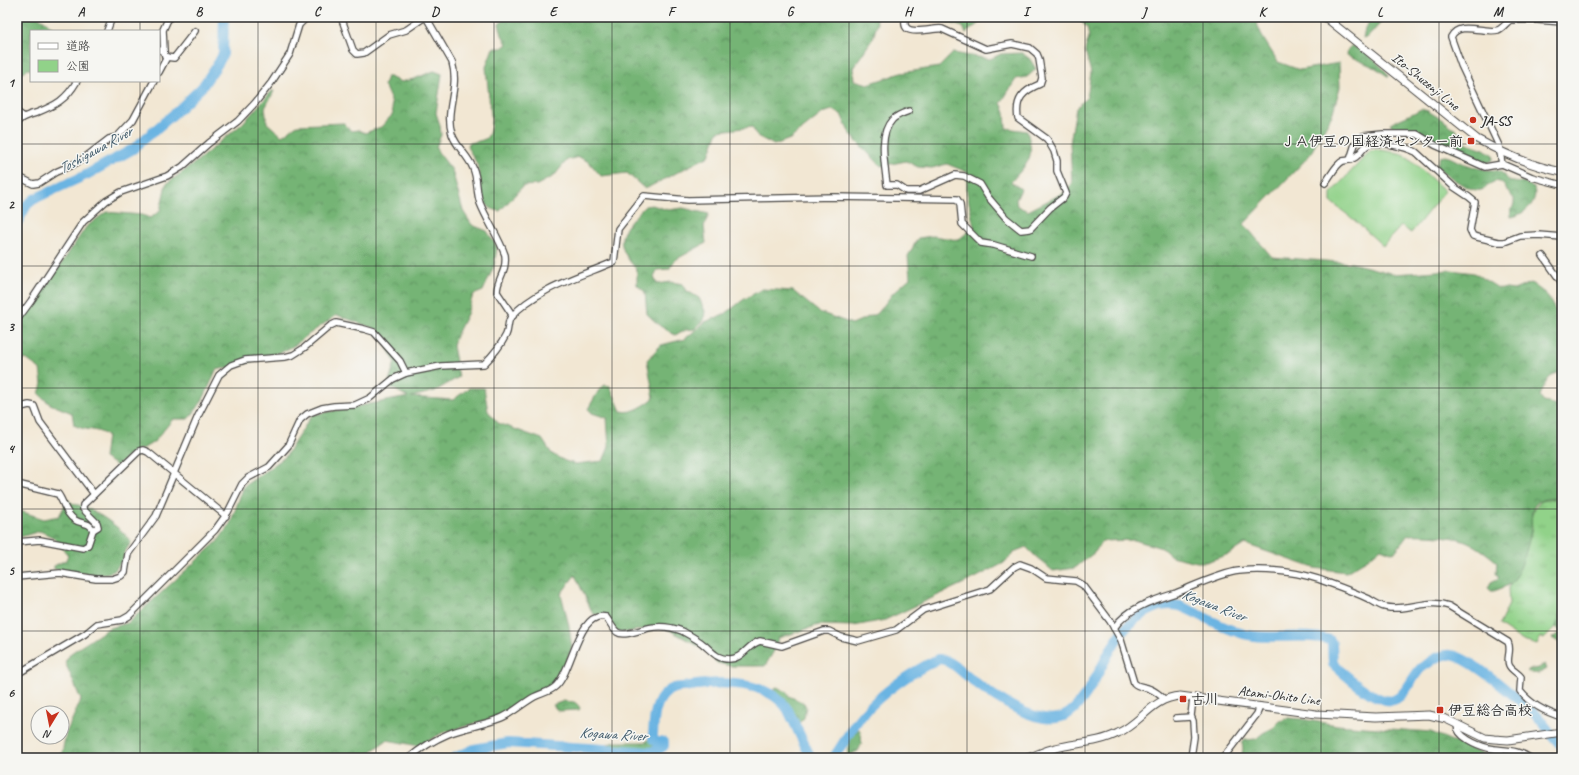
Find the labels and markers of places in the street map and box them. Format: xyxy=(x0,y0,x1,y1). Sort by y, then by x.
place label: JA-SS xyxy=(1480,112,1513,129)
marker: JA-SS xyxy=(1468,115,1478,125)
place label: ＪＡ伊豆の国経済センター前 xyxy=(1281,133,1463,150)
marker: ＪＡ伊豆の国経済センター前 xyxy=(1466,136,1476,146)
place label: 古川 xyxy=(1191,691,1219,708)
marker: 古川 xyxy=(1178,694,1188,704)
place label: 伊豆総合高校 xyxy=(1448,702,1532,719)
marker: 伊豆総合高校 xyxy=(1435,705,1445,715)

